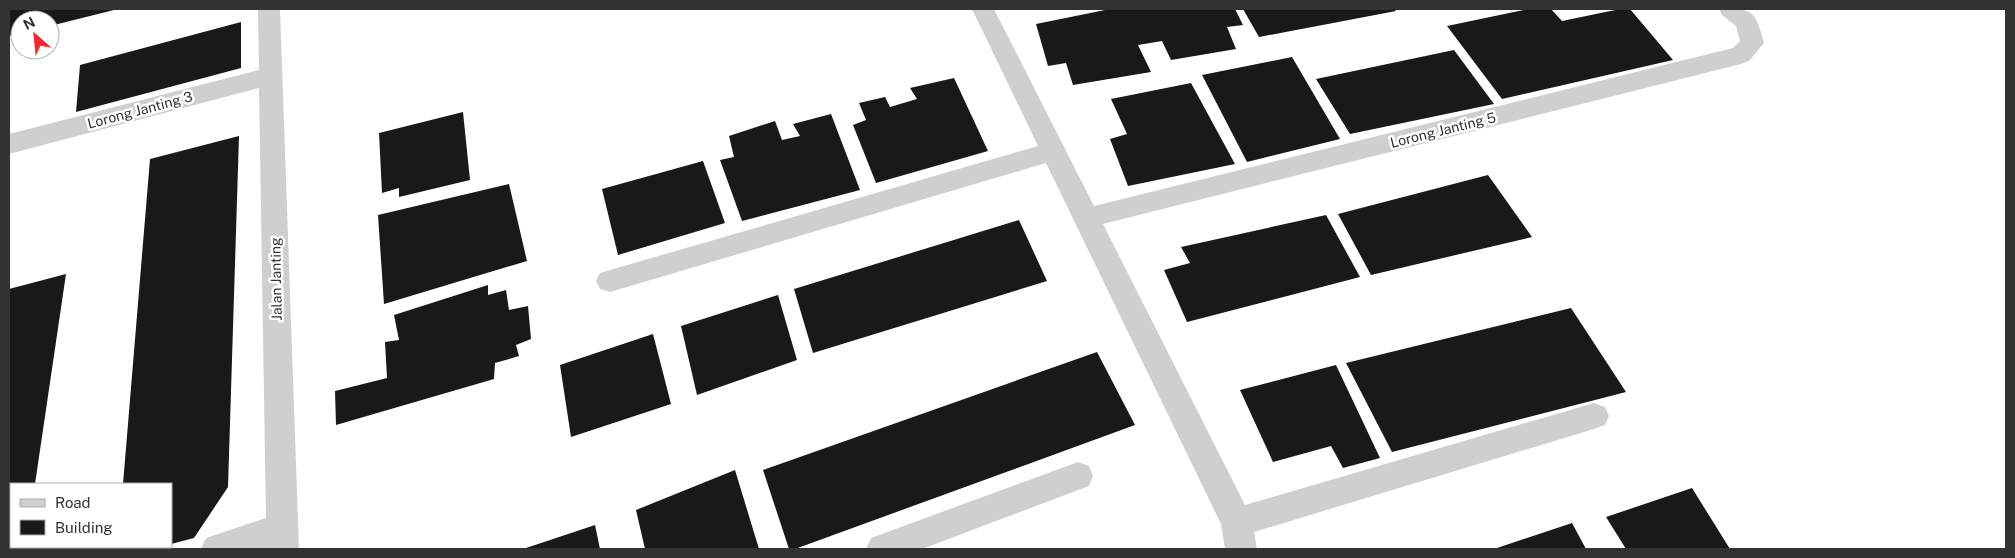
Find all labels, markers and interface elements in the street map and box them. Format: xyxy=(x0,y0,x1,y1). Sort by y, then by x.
north arrow xyxy=(10,10,60,60)
text: N xyxy=(21,14,38,33)
street label: Lorong Janting 3 xyxy=(86,88,194,132)
street label: Lorong Janting 5 xyxy=(1389,109,1498,151)
street label: Jalan Janting xyxy=(267,237,285,321)
legend xyxy=(10,483,172,548)
text: Road xyxy=(55,494,91,511)
text: Building xyxy=(55,519,113,536)

